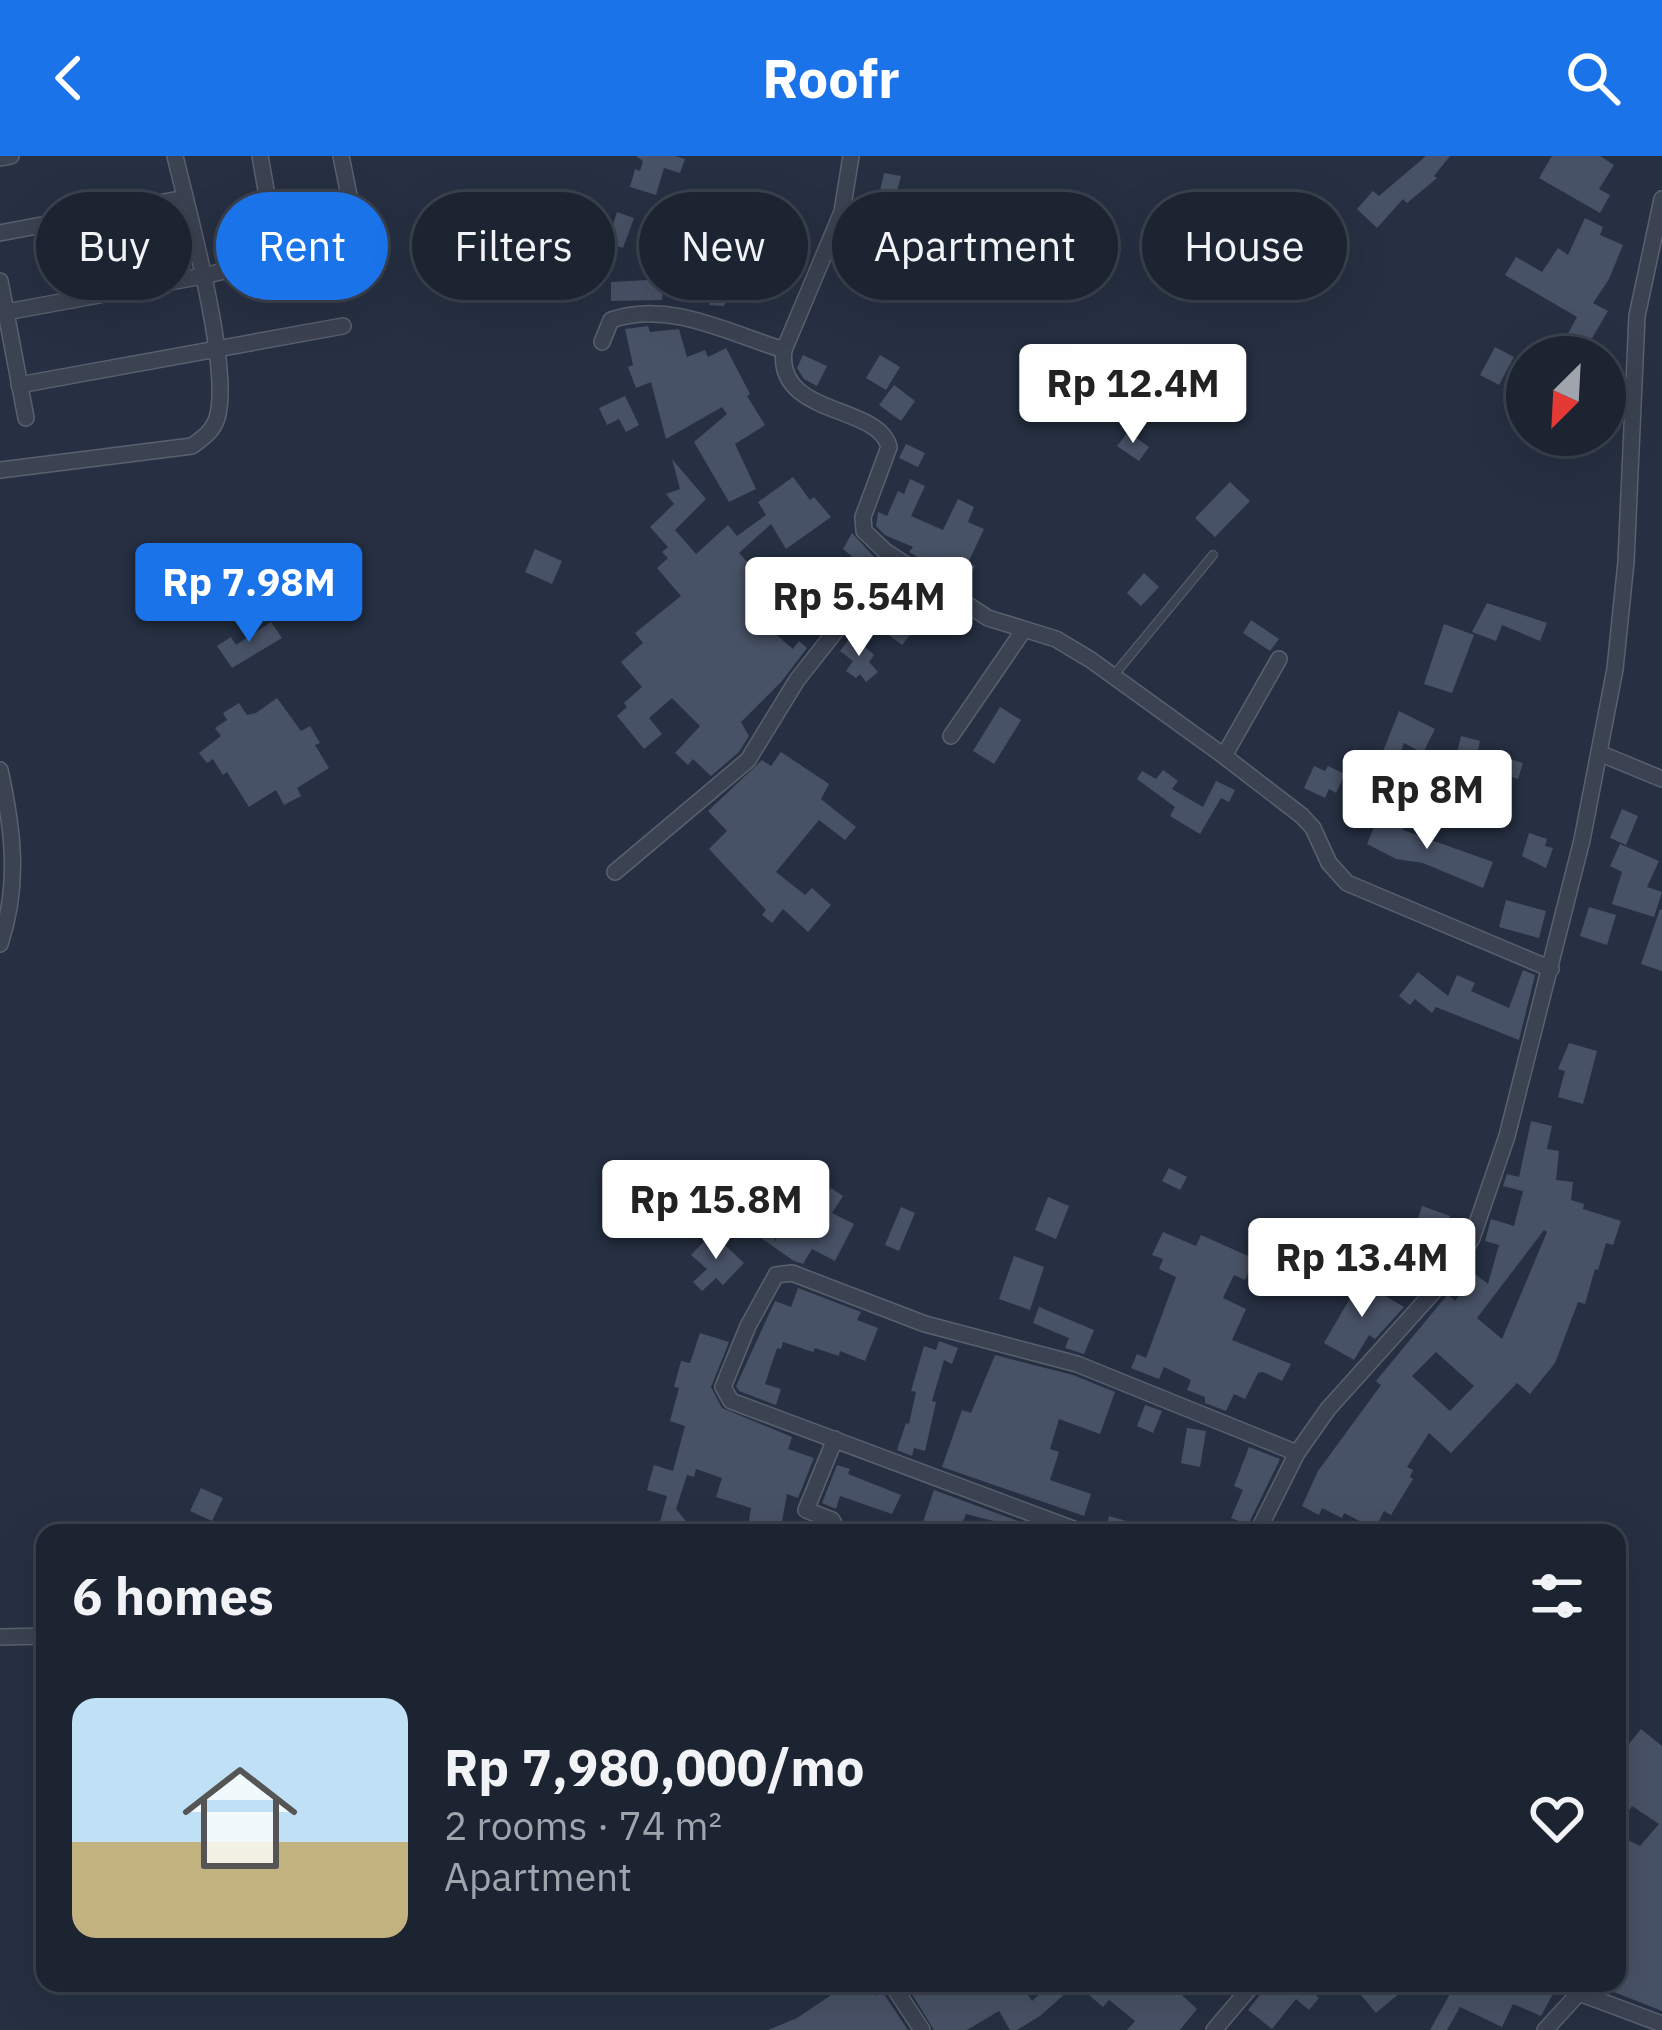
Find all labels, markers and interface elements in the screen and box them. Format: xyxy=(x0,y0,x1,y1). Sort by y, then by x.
text: Roofr xyxy=(762,43,900,113)
icon: back xyxy=(36,45,102,111)
icon: search xyxy=(1560,45,1626,111)
chip: Buy xyxy=(36,192,192,300)
chip: Rent xyxy=(216,192,388,300)
chip: Filters xyxy=(412,192,615,300)
chip: New xyxy=(639,192,808,300)
chip: Apartment xyxy=(832,192,1118,300)
chip: House xyxy=(1142,192,1347,300)
north arrow xyxy=(1506,336,1626,456)
map controls xyxy=(1506,336,1626,456)
pin: Rp 12.4M xyxy=(1009,344,1257,446)
text: Rp 12.4M xyxy=(1046,357,1220,408)
pin: Rp 7.98M xyxy=(125,543,373,645)
text: Rp 7.98M xyxy=(162,556,336,607)
pin: Rp 5.54M xyxy=(735,557,983,659)
text: Rp 5.54M xyxy=(772,570,946,621)
pin: Rp 8M xyxy=(1343,750,1511,852)
text: Rp 8M xyxy=(1370,763,1484,814)
pin: Rp 15.8M xyxy=(592,1160,840,1262)
text: Rp 15.8M xyxy=(629,1173,803,1224)
pin: Rp 13.4M xyxy=(1238,1218,1486,1320)
text: Rp 13.4M xyxy=(1275,1231,1449,1282)
text: 6 homes xyxy=(72,1563,274,1629)
icon: filters xyxy=(1524,1563,1590,1629)
text: Rp 7,980,000/mo xyxy=(444,1734,865,1800)
icon: home xyxy=(168,1746,312,1890)
icon: heart xyxy=(1524,1785,1590,1851)
text: 2 rooms · 74 m² xyxy=(444,1800,722,1851)
text: Apartment xyxy=(444,1851,632,1902)

